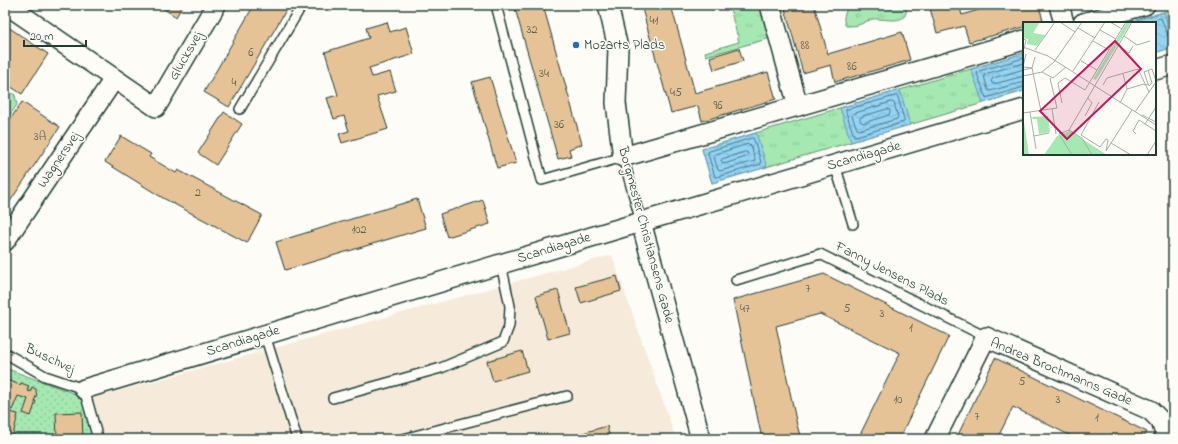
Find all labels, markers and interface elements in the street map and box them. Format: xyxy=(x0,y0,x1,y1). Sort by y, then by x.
house number: 41 xyxy=(650,12,659,30)
house number: 32 xyxy=(527,21,537,39)
scale bar xyxy=(24,22,86,48)
inset map xyxy=(1023,22,1156,155)
street label: Glucksvej xyxy=(164,27,209,84)
text: 20 m xyxy=(30,28,53,46)
place label: Mozarts Plads xyxy=(584,35,665,56)
house number: 88 xyxy=(800,37,810,55)
marker: Mozarts Plads xyxy=(571,40,581,50)
house number: 6 xyxy=(248,44,254,62)
house number: 86 xyxy=(847,58,858,76)
house number: 34 xyxy=(539,65,549,83)
house number: 4 xyxy=(232,74,237,92)
house number: 45 xyxy=(670,84,682,102)
house number: 96 xyxy=(714,97,723,115)
house number: 36 xyxy=(554,116,565,134)
street label: Wagnersvej xyxy=(32,127,87,193)
house number: 3A xyxy=(34,128,46,146)
street label: Scandiagade xyxy=(825,135,904,177)
street label: Borgmester Christiansens Gade xyxy=(611,143,680,326)
house number: 2 xyxy=(195,184,201,202)
house number: 102 xyxy=(352,221,367,239)
street label: Scandiagade xyxy=(515,227,594,270)
street label: Fanny Jensens Plads xyxy=(830,236,952,313)
house number: 7 xyxy=(806,280,811,298)
house number: 47 xyxy=(740,300,750,318)
house number: 5 xyxy=(844,300,851,318)
house number: 3 xyxy=(880,305,885,323)
house number: 1 xyxy=(909,319,913,337)
street label: Scandiagade xyxy=(204,320,283,363)
street label: Andrea Brochmanns Gade xyxy=(987,333,1136,412)
street label: Buschvej xyxy=(21,338,79,380)
house number: 5 xyxy=(1019,373,1026,391)
house number: 10 xyxy=(893,391,903,409)
house number: 3 xyxy=(1056,391,1061,409)
house number: 7 xyxy=(975,408,980,426)
house number: 1 xyxy=(1095,409,1099,427)

